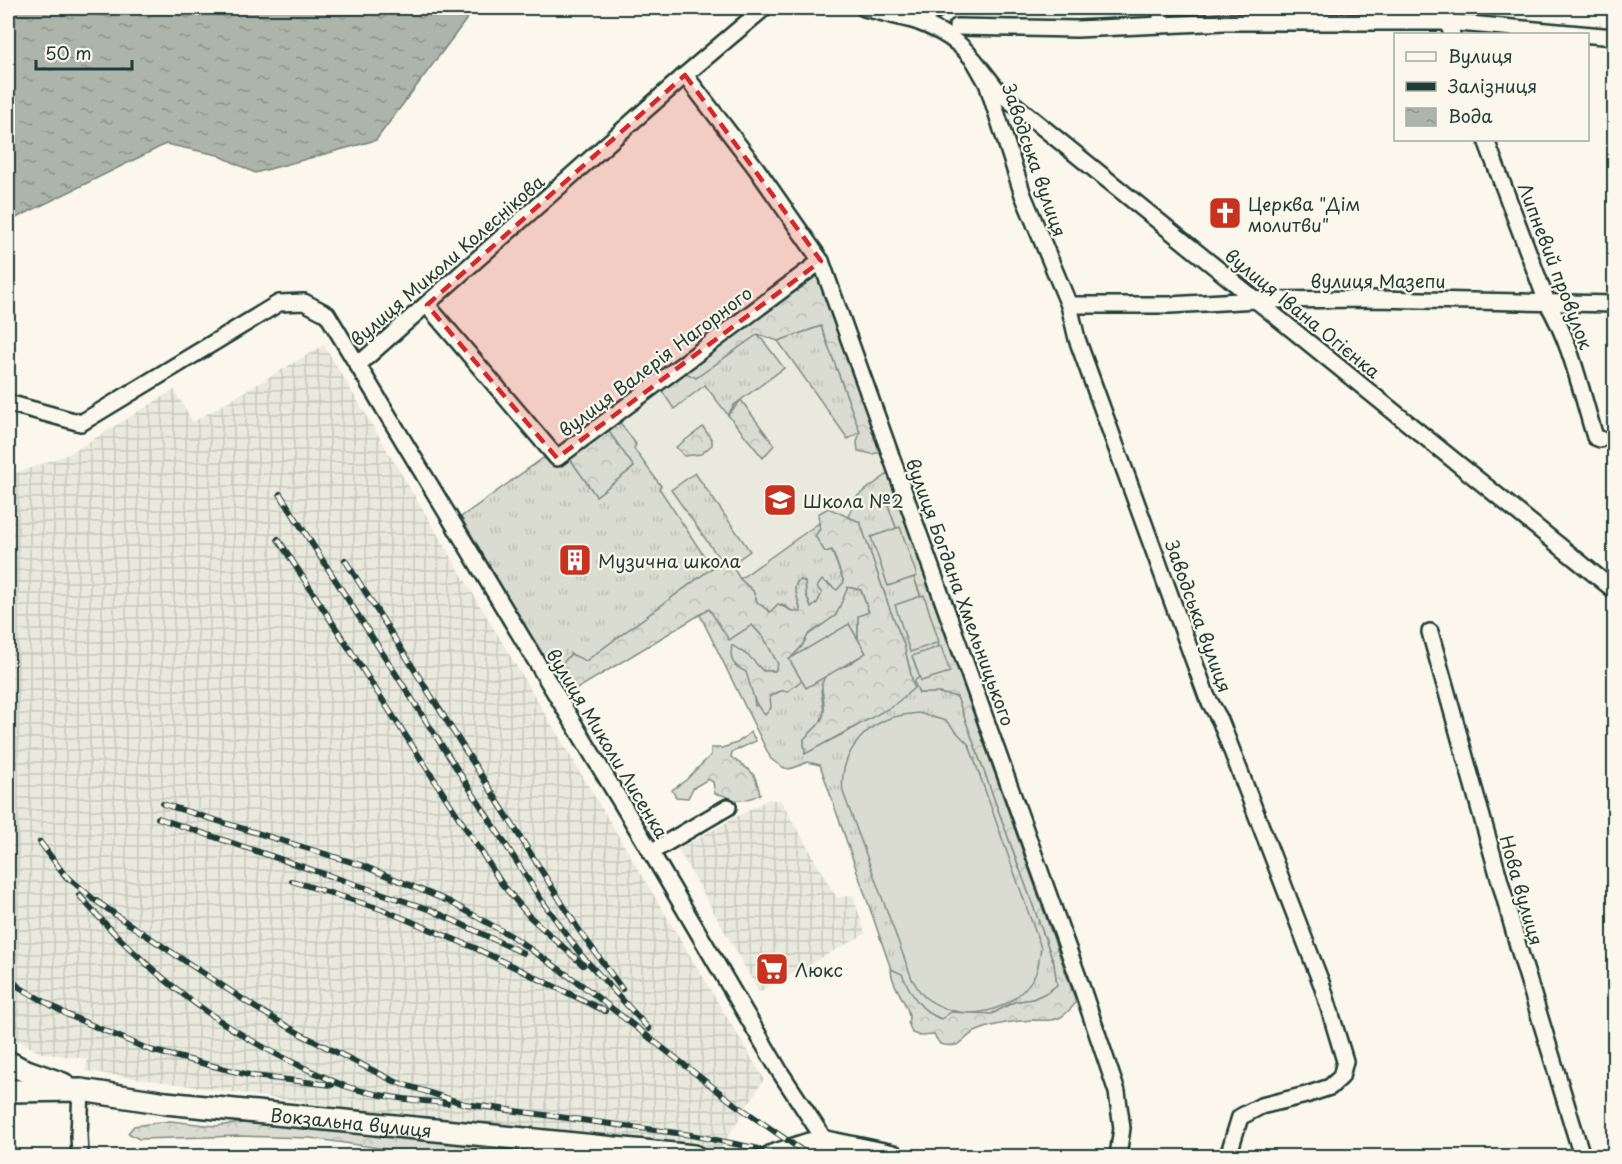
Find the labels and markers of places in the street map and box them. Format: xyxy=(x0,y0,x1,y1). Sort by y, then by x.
place label: Церква "Дім молитви" xyxy=(1248,190,1360,238)
church icon: Церква "Дім молитви" xyxy=(1207,195,1243,231)
school or university icon: Школа №2 xyxy=(762,482,798,518)
place label: Школа №2 xyxy=(803,487,904,514)
building icon: Музична школа xyxy=(557,542,593,578)
place label: Музична школа xyxy=(598,547,742,574)
supermarket icon: Люкс xyxy=(754,951,790,987)
place label: Люкс xyxy=(795,956,843,983)

